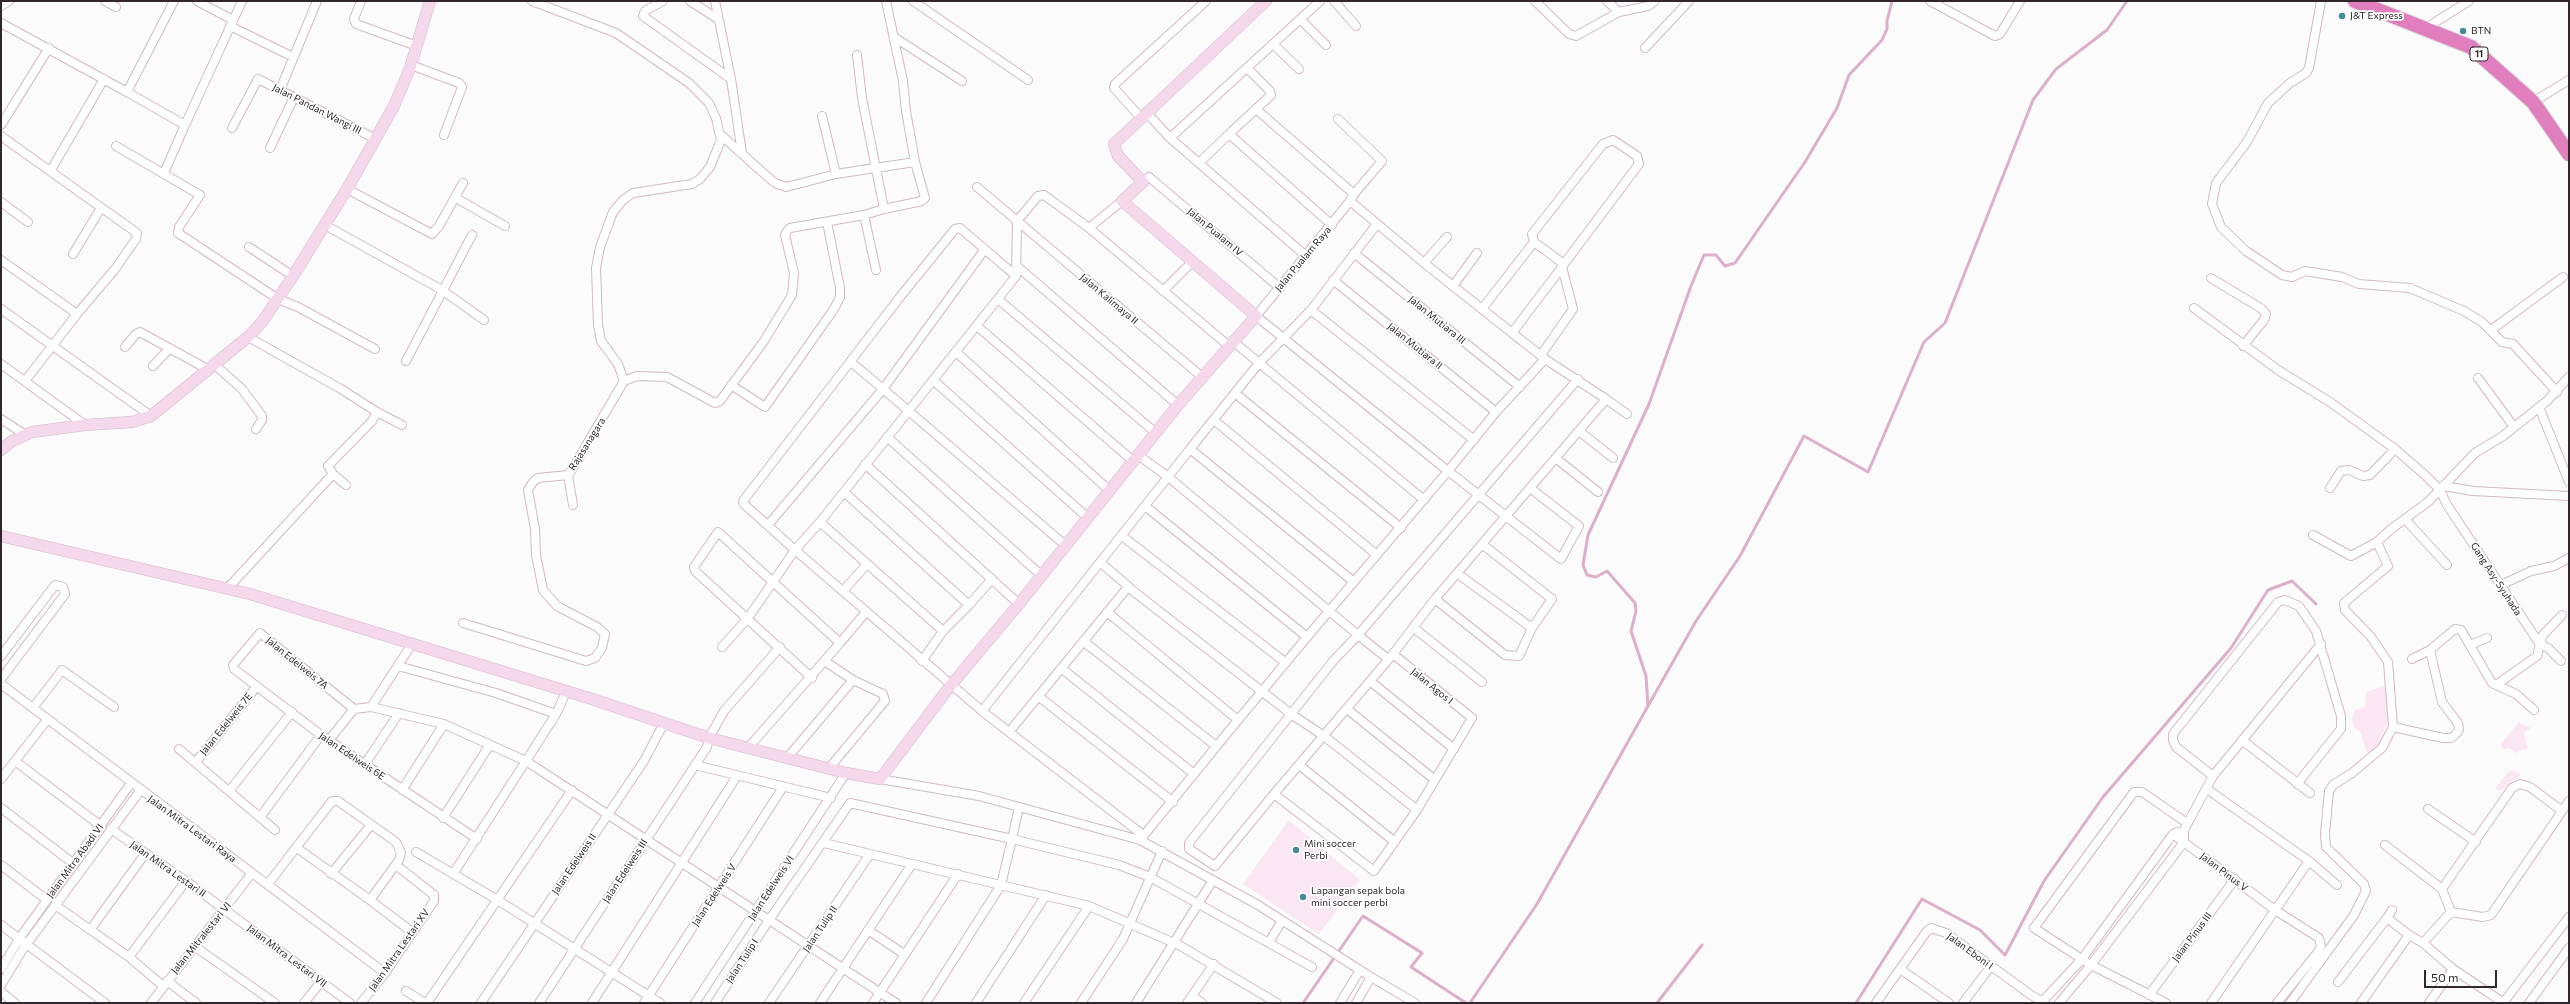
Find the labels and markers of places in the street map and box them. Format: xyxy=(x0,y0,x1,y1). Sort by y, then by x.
place label: J&T Express xyxy=(2350,10,2403,22)
marker: J&T Express xyxy=(2337,11,2347,21)
place label: BTN xyxy=(2471,25,2491,37)
marker: BTN xyxy=(2458,26,2468,36)
place label: Mini soccer Perbi xyxy=(1304,838,1356,862)
marker: Mini soccer Perbi xyxy=(1291,845,1301,855)
place label: Lapangan sepak bola mini soccer perbi xyxy=(1311,885,1405,908)
marker: Lapangan sepak bola mini soccer perbi xyxy=(1298,892,1308,902)

